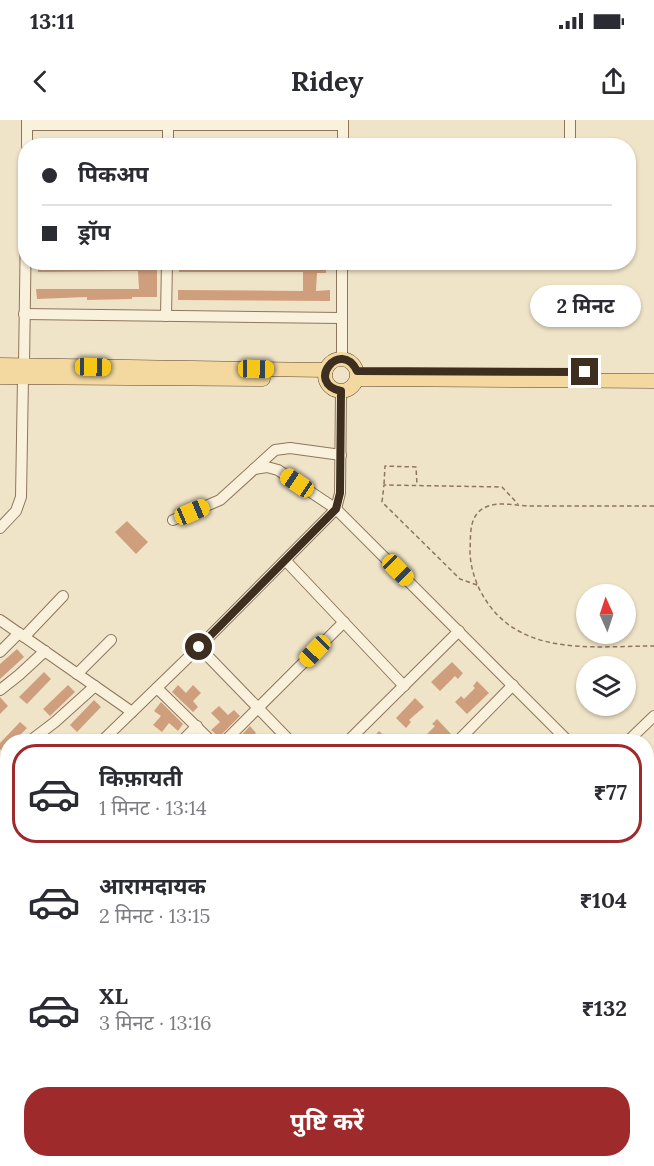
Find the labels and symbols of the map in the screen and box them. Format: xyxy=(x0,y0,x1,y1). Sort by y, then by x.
callout: 2 मिनट xyxy=(530,285,640,327)
car xyxy=(75,358,111,376)
route end xyxy=(571,358,598,385)
car xyxy=(238,360,274,378)
car xyxy=(277,465,317,501)
car xyxy=(172,497,212,527)
car xyxy=(379,551,417,589)
north arrow xyxy=(576,584,636,644)
car xyxy=(296,632,334,670)
route start xyxy=(185,633,212,660)

